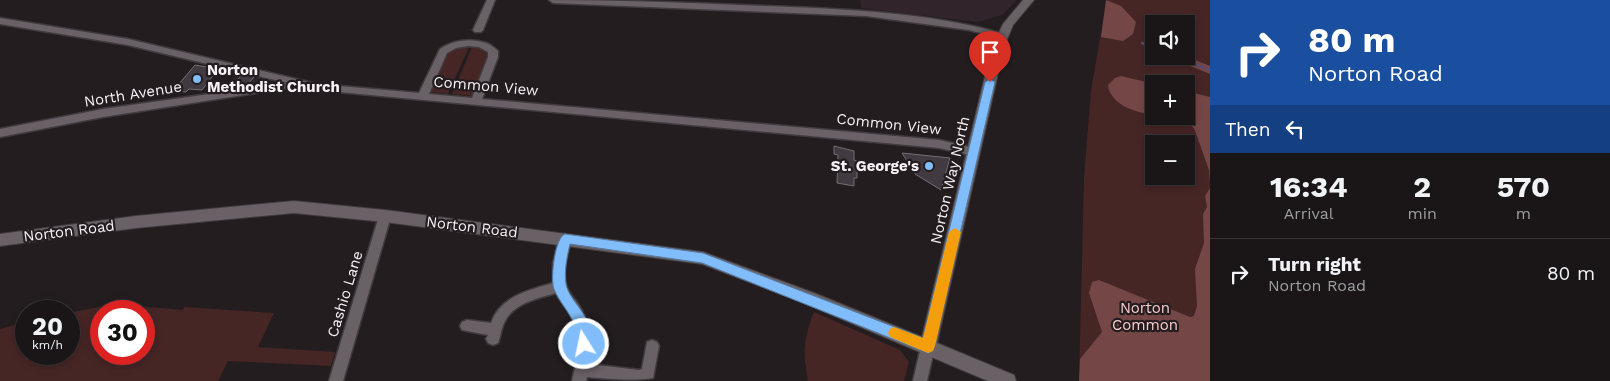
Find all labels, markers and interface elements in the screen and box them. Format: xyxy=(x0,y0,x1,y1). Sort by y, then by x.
map controls xyxy=(1145,15,1195,185)
button: sound xyxy=(1145,15,1195,65)
text: 80 m xyxy=(1308,19,1395,61)
icon: right xyxy=(1225,20,1290,85)
pin xyxy=(969,31,1011,82)
icon: arrive xyxy=(976,38,1004,66)
place label: Norton Methodist Church xyxy=(207,61,340,96)
text: Norton Road xyxy=(1308,61,1443,86)
street label: Common View xyxy=(433,72,540,100)
marker: Norton Methodist Church xyxy=(191,73,203,85)
button: + xyxy=(1145,75,1195,125)
street label: North Avenue xyxy=(83,77,183,111)
street label: Common View xyxy=(836,110,943,139)
street label: Norton Way North xyxy=(927,114,973,246)
icon: left xyxy=(1281,115,1309,143)
text: Then xyxy=(1225,118,1271,141)
button: − xyxy=(1145,135,1195,185)
place label: St. George's xyxy=(831,157,919,175)
marker: St. George's xyxy=(923,160,935,172)
text: 16:34 xyxy=(1270,169,1348,204)
text: 2 xyxy=(1413,169,1431,204)
text: 570 xyxy=(1497,169,1550,204)
text: Arrival xyxy=(1284,204,1334,223)
text: min xyxy=(1407,204,1437,223)
text: m xyxy=(1516,204,1531,223)
street label: Norton Road xyxy=(425,212,519,242)
street label: Norton Road xyxy=(22,216,116,246)
street label: Cashio Lane xyxy=(323,249,367,339)
text: Turn right xyxy=(1268,253,1361,276)
icon: right xyxy=(1225,260,1253,288)
text: 80 m xyxy=(1547,262,1595,285)
text: Norton Road xyxy=(1268,276,1366,295)
park label: Norton Common xyxy=(1112,299,1178,334)
speed limit sign: 30 xyxy=(90,300,155,365)
text: 20 xyxy=(32,312,63,341)
position arrow xyxy=(557,317,609,369)
text: km/h xyxy=(32,338,63,352)

